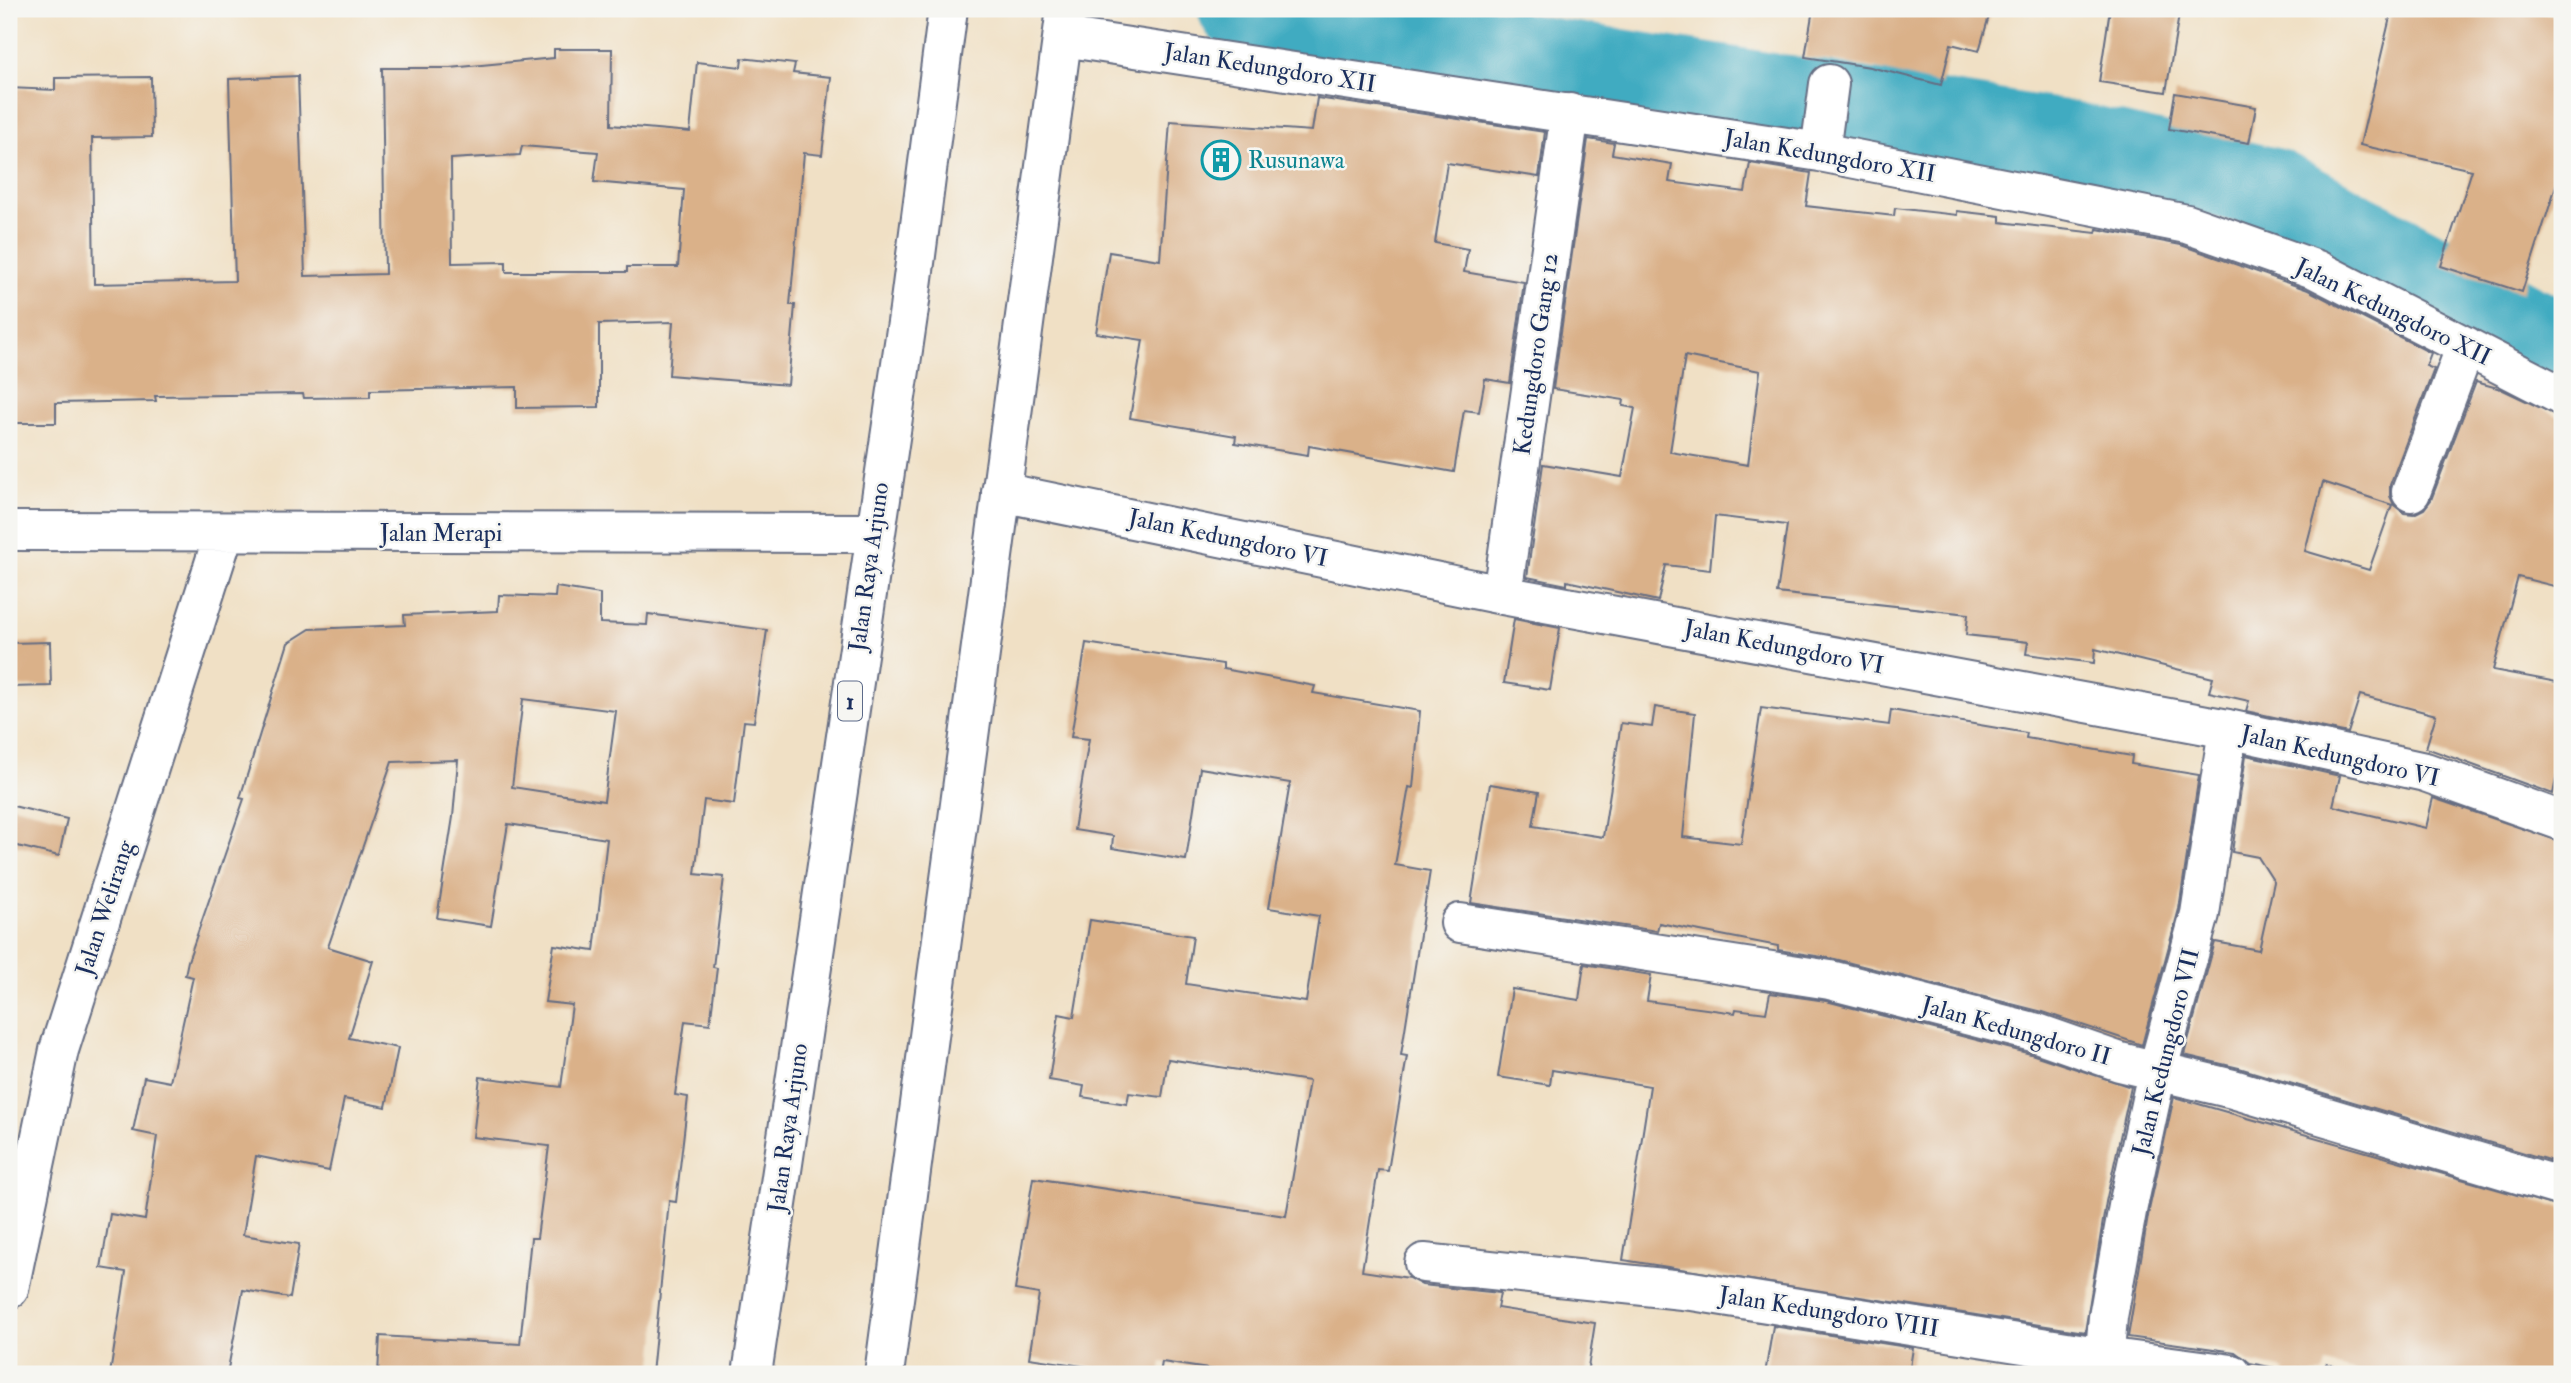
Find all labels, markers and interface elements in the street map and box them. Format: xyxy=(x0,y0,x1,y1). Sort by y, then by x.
street label: Jalan Kedungdoro XII xyxy=(1161,36,1378,100)
street label: Jalan Kedungdoro XII xyxy=(1721,122,1938,190)
building icon: Rusunawa xyxy=(1200,139,1242,181)
place label: Rusunawa xyxy=(1248,145,1346,176)
street label: Kedungdoro Gang 12 xyxy=(1506,251,1566,457)
street label: Jalan Kedungdoro XII xyxy=(2289,251,2496,373)
street label: Jalan Raya Arjuno xyxy=(842,480,896,655)
street label: Jalan Kedungdoro VI xyxy=(1125,502,1330,574)
street label: Jalan Merapi xyxy=(379,518,502,549)
street label: Jalan Kedungdoro VI xyxy=(1681,612,1887,682)
road number: 1 xyxy=(838,681,862,720)
street label: Jalan Kedungdoro VI xyxy=(2237,718,2442,794)
street label: Jalan Welirang xyxy=(68,835,142,980)
street label: Jalan Kedungdoro VII xyxy=(2125,945,2207,1160)
street label: Jalan Kedungdoro II xyxy=(1917,989,2114,1073)
street label: Jalan Raya Arjuno xyxy=(761,1041,815,1216)
street label: Jalan Kedungdoro VIII xyxy=(1716,1279,1941,1345)

